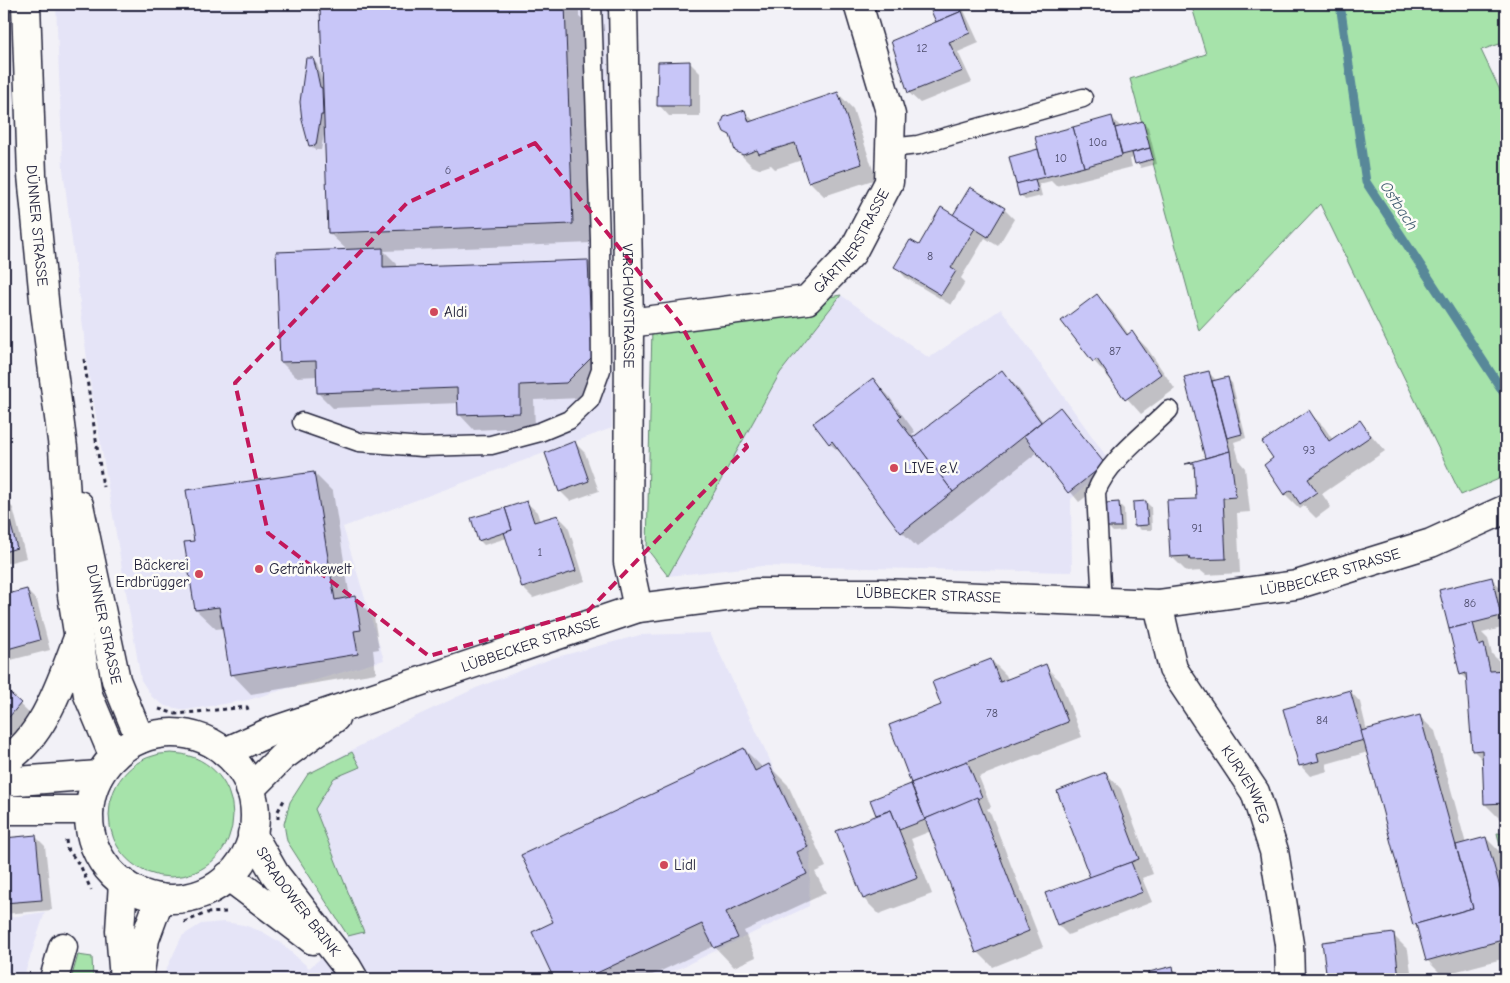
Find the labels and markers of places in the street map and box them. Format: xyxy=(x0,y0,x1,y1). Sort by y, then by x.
place label: Aldi xyxy=(444,303,467,321)
marker: Aldi xyxy=(428,306,440,318)
place label: LIVE e.V. xyxy=(904,459,958,477)
marker: LIVE e.V. xyxy=(888,462,900,474)
place label: Bäckerei Erdbrügger xyxy=(115,556,189,591)
place label: Getränkewelt xyxy=(269,560,352,578)
marker: Getränkewelt xyxy=(253,563,265,575)
marker: Bäckerei Erdbrügger xyxy=(193,568,205,580)
place label: Lidl xyxy=(674,856,696,874)
marker: Lidl xyxy=(658,859,670,871)

